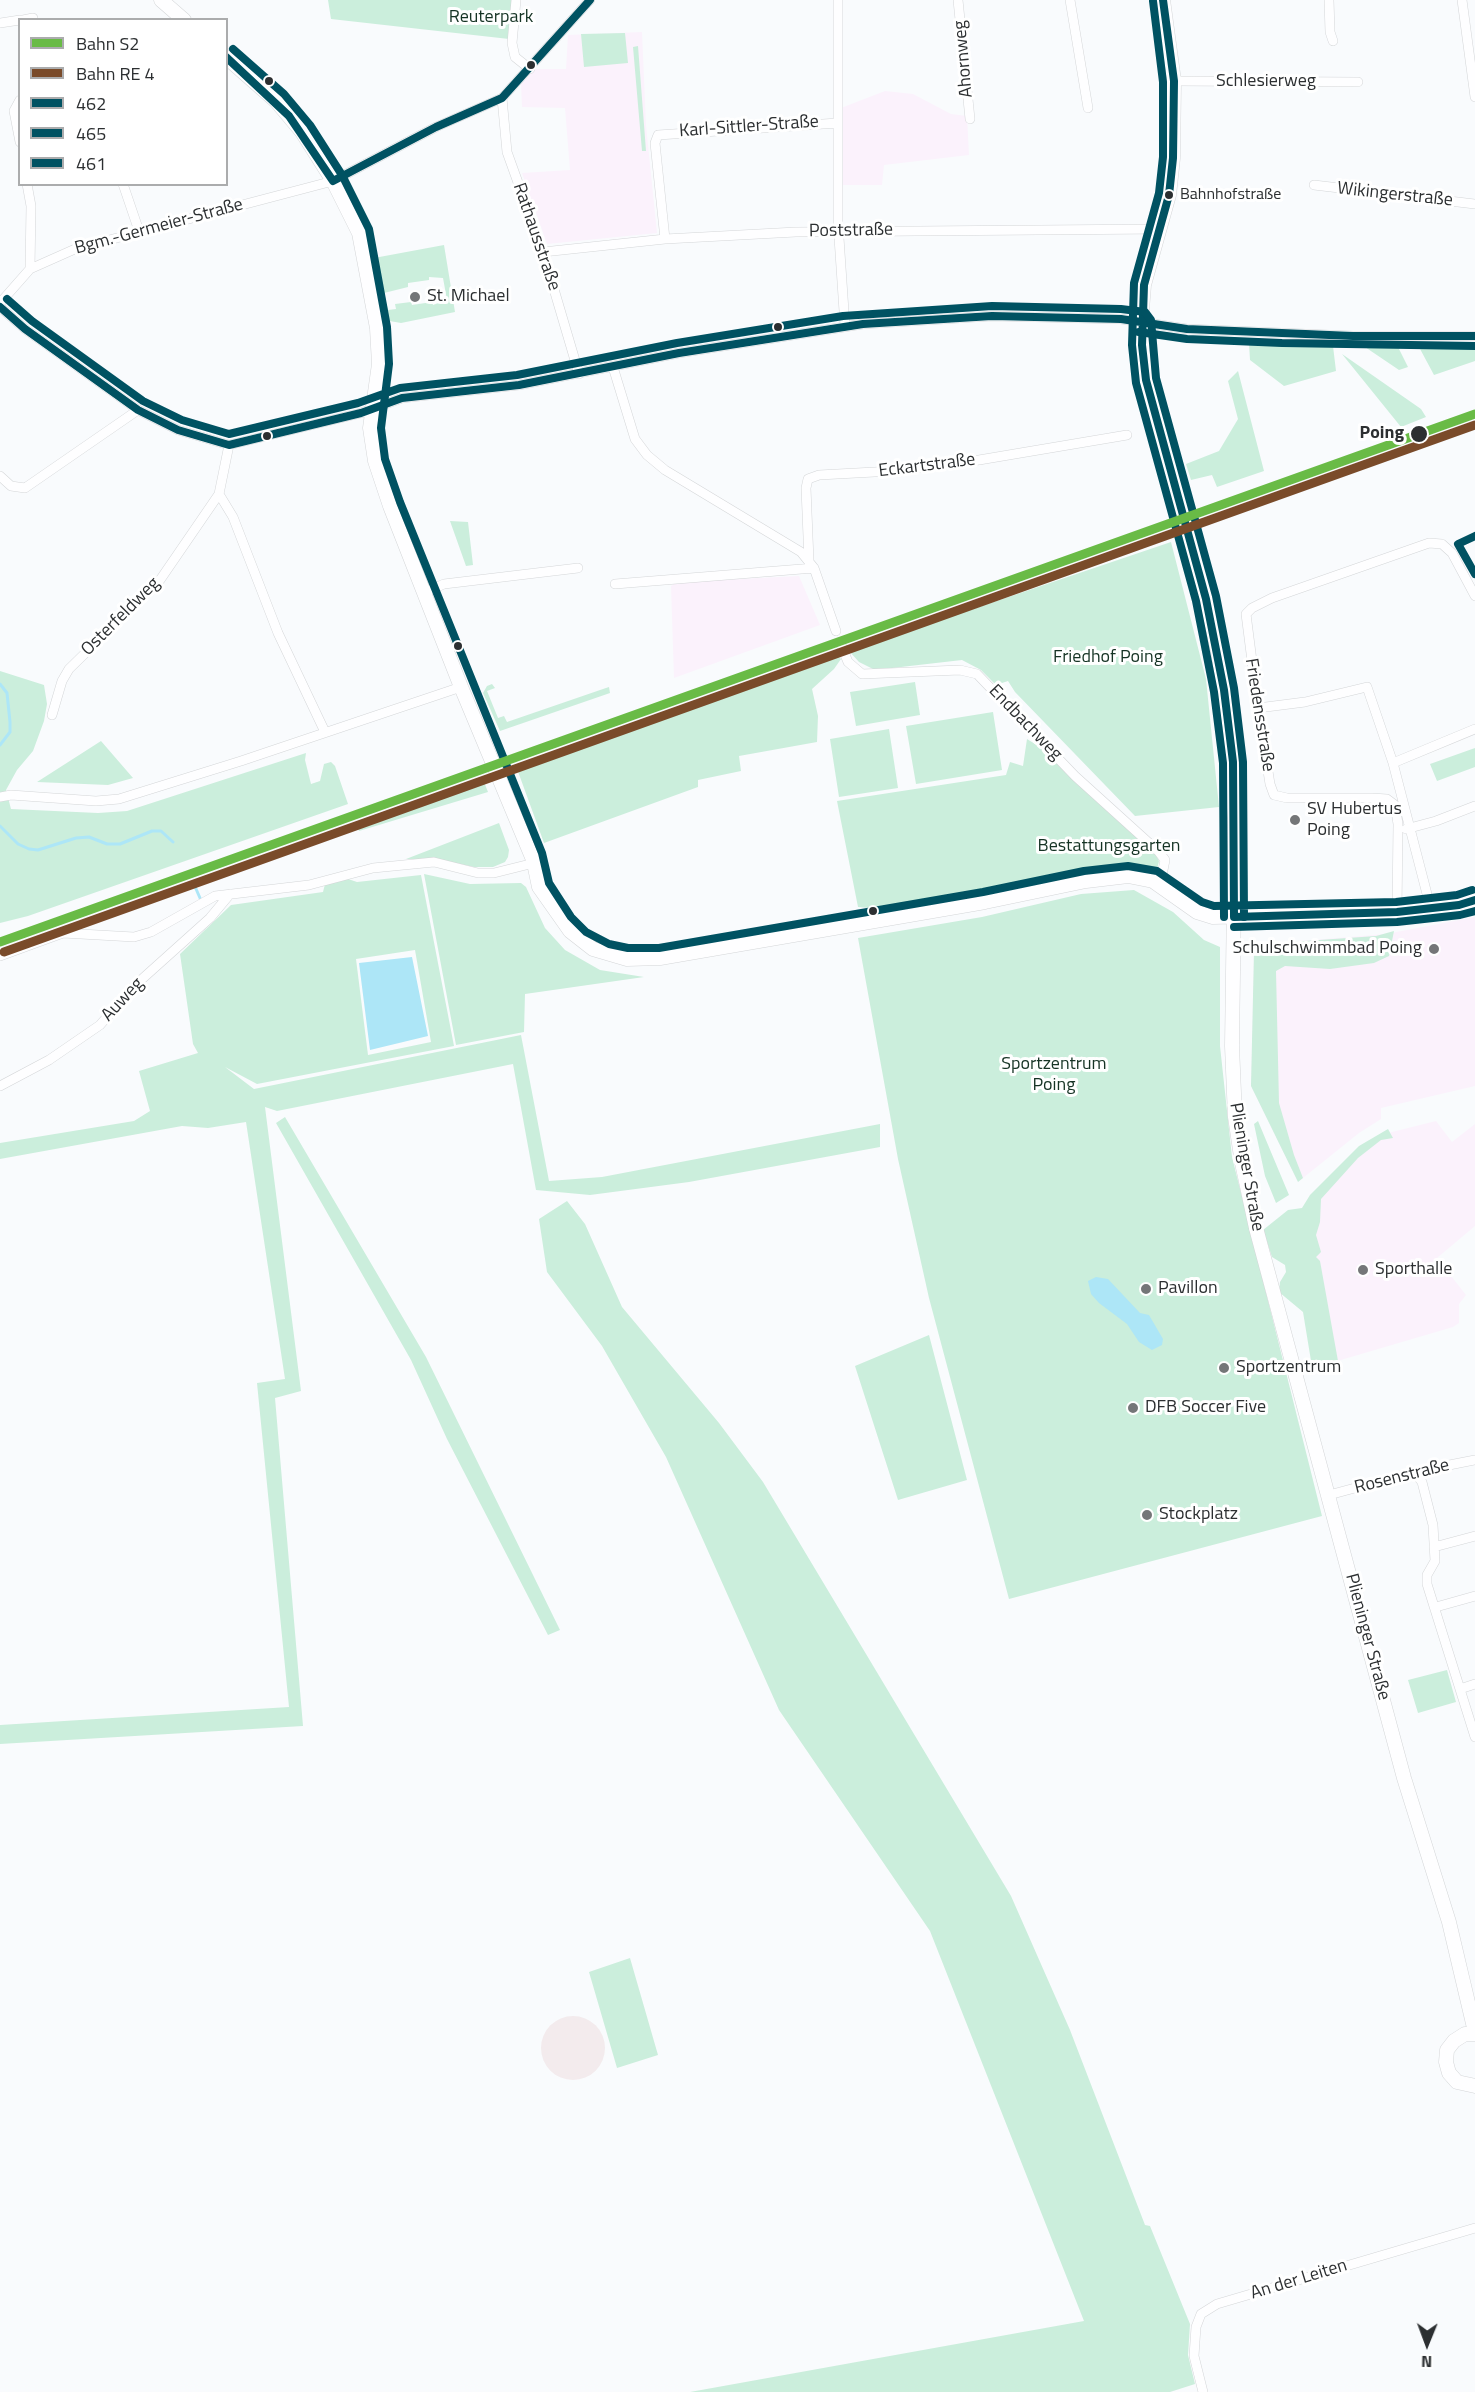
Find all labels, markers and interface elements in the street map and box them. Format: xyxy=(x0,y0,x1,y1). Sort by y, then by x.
park label: Reuterpark xyxy=(449,7,533,29)
legend xyxy=(18,18,228,186)
street label: Ahornweg xyxy=(950,19,978,99)
text: Bahn S2 xyxy=(76,30,139,57)
unlabelled marker xyxy=(525,59,537,71)
text: Bahn RE 4 xyxy=(76,60,154,87)
street label: Schlesierweg xyxy=(1216,71,1316,93)
unlabelled marker xyxy=(263,75,275,87)
text: 462 xyxy=(76,90,106,117)
street label: Karl-Sittler-Straße xyxy=(678,111,820,143)
text: 465 xyxy=(76,120,106,147)
text: 461 xyxy=(76,150,106,177)
street label: Wikingerstraße xyxy=(1336,178,1454,212)
street label: Rathausstraße xyxy=(507,180,565,294)
place label: Bahnhofstraße xyxy=(1180,185,1281,205)
marker: Bahnhofstraße xyxy=(1163,189,1175,201)
street label: Bgm.-Germeier-Straße xyxy=(72,194,246,260)
street label: Poststraße xyxy=(809,219,893,243)
place label: St. Michael xyxy=(427,286,510,308)
marker: St. Michael xyxy=(408,290,422,304)
unlabelled marker xyxy=(772,321,784,333)
place label: Poing xyxy=(1360,423,1404,445)
marker: Poing xyxy=(1409,424,1429,444)
unlabelled marker xyxy=(261,430,273,442)
street label: Eckartstraße xyxy=(877,449,977,483)
street label: Osterfeldweg xyxy=(77,573,165,661)
unlabelled marker xyxy=(452,640,464,652)
park label: Friedhof Poing xyxy=(1053,647,1163,669)
street label: Friedensstraße xyxy=(1239,657,1279,773)
street label: Endbachweg xyxy=(984,681,1066,765)
place label: SV Hubertus Poing xyxy=(1307,799,1402,842)
marker: SV Hubertus Poing xyxy=(1288,813,1302,827)
park label: Bestattungsgarten xyxy=(1038,836,1180,858)
unlabelled marker xyxy=(867,905,879,917)
place label: Schulschwimmbad Poing xyxy=(1233,938,1422,960)
marker: Schulschwimmbad Poing xyxy=(1427,942,1441,956)
street label: Auweg xyxy=(97,974,149,1026)
park label: Sportzentrum Poing xyxy=(1001,1054,1107,1096)
street label: Plieninger Straße xyxy=(1224,1101,1268,1233)
place label: Sporthalle xyxy=(1375,1259,1452,1281)
marker: Sporthalle xyxy=(1356,1263,1370,1277)
place label: Pavillon xyxy=(1158,1278,1218,1300)
marker: Pavillon xyxy=(1139,1282,1153,1296)
place label: Sportzentrum xyxy=(1236,1357,1341,1379)
marker: Sportzentrum xyxy=(1217,1361,1231,1375)
place label: DFB Soccer Five xyxy=(1145,1397,1266,1419)
marker: DFB Soccer Five xyxy=(1126,1401,1140,1415)
street label: Rosenstraße xyxy=(1352,1455,1452,1499)
place label: Stockplatz xyxy=(1159,1504,1238,1526)
marker: Stockplatz xyxy=(1140,1508,1154,1522)
street label: Plieninger Straße xyxy=(1340,1571,1394,1703)
street label: An der Leiten xyxy=(1248,2255,1350,2305)
north arrow xyxy=(1397,2314,1457,2374)
text: N xyxy=(1421,2350,1432,2374)

